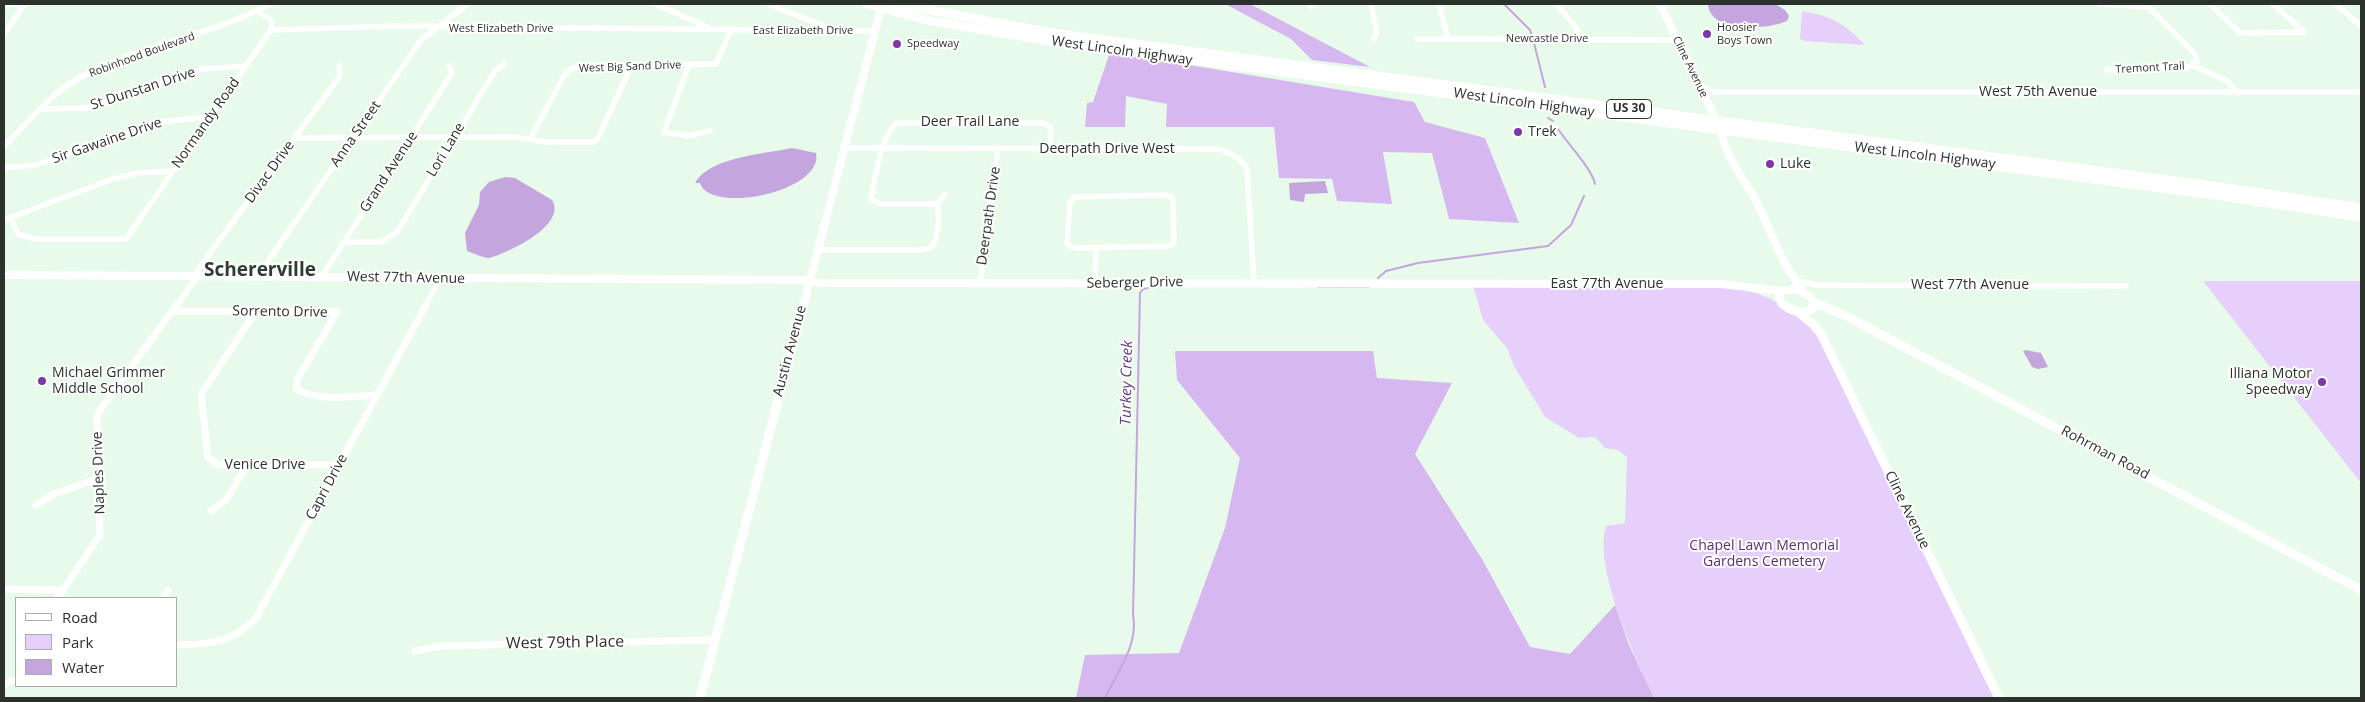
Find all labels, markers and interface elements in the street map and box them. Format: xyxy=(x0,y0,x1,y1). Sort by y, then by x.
place label: Hoosier Boys Town xyxy=(1717,21,1772,47)
street label: West Elizabeth Drive xyxy=(449,22,553,36)
street label: East Elizabeth Drive xyxy=(753,24,853,38)
marker: Hoosier Boys Town xyxy=(1701,28,1713,40)
street label: Robinhood Boulevard xyxy=(87,30,197,80)
street label: Newcastle Drive xyxy=(1506,32,1588,46)
street label: West Lincoln Highway xyxy=(1050,33,1194,69)
street label: Cline Avenue xyxy=(1669,34,1711,100)
place label: Speedway xyxy=(907,37,959,51)
marker: Speedway xyxy=(891,38,903,50)
street label: West Big Sand Drive xyxy=(579,59,681,75)
street label: Tremont Trail xyxy=(2115,60,2185,76)
street label: St Dunstan Drive xyxy=(88,64,198,114)
street label: Normandy Road xyxy=(169,75,243,171)
street label: West 75th Avenue xyxy=(1979,84,2097,100)
street label: West Lincoln Highway xyxy=(1452,85,1596,121)
street label: Anna Street xyxy=(327,98,385,170)
road number: US 30 xyxy=(1606,100,1652,118)
street label: Sir Gawaine Drive xyxy=(50,114,164,168)
street label: Deer Trail Lane xyxy=(921,114,1019,130)
street label: Lori Lane xyxy=(423,120,469,180)
place label: Trek xyxy=(1528,124,1557,140)
marker: Trek xyxy=(1512,126,1524,138)
street label: Grand Avenue xyxy=(357,128,421,216)
street label: Divac Drive xyxy=(242,138,298,206)
street label: West Lincoln Highway xyxy=(1853,139,1997,173)
street label: Deerpath Drive West xyxy=(1039,141,1175,157)
place label: Luke xyxy=(1780,156,1811,172)
marker: Luke xyxy=(1764,158,1776,170)
street label: Deerpath Drive xyxy=(974,166,1004,266)
district label: Schererville xyxy=(204,260,316,282)
street label: West 77th Avenue xyxy=(347,269,465,287)
street label: Seberger Drive xyxy=(1086,274,1184,292)
street label: East 77th Avenue xyxy=(1551,276,1663,292)
street label: West 77th Avenue xyxy=(1911,277,2029,293)
street label: Sorrento Drive xyxy=(232,303,328,321)
street label: Austin Avenue xyxy=(770,304,810,398)
water label: Turkey Creek xyxy=(1117,341,1137,425)
place label: Michael Grimmer Middle School xyxy=(52,365,165,398)
place label: Illiana Motor Speedway xyxy=(2230,366,2312,398)
marker: Michael Grimmer Middle School xyxy=(36,375,48,387)
marker: Illiana Motor Speedway xyxy=(2316,376,2328,388)
street label: Rohrman Road xyxy=(2058,423,2152,483)
street label: Naples Drive xyxy=(89,431,109,515)
street label: Capri Drive xyxy=(303,451,351,523)
street label: Venice Drive xyxy=(225,457,305,473)
street label: Cline Avenue xyxy=(1881,468,1933,552)
park label: Chapel Lawn Memorial Gardens Cemetery xyxy=(1689,538,1839,570)
legend xyxy=(15,597,178,687)
text: Road xyxy=(62,607,98,627)
text: Park xyxy=(62,632,93,652)
street label: West 79th Place xyxy=(506,632,624,654)
text: Water xyxy=(62,657,104,677)

